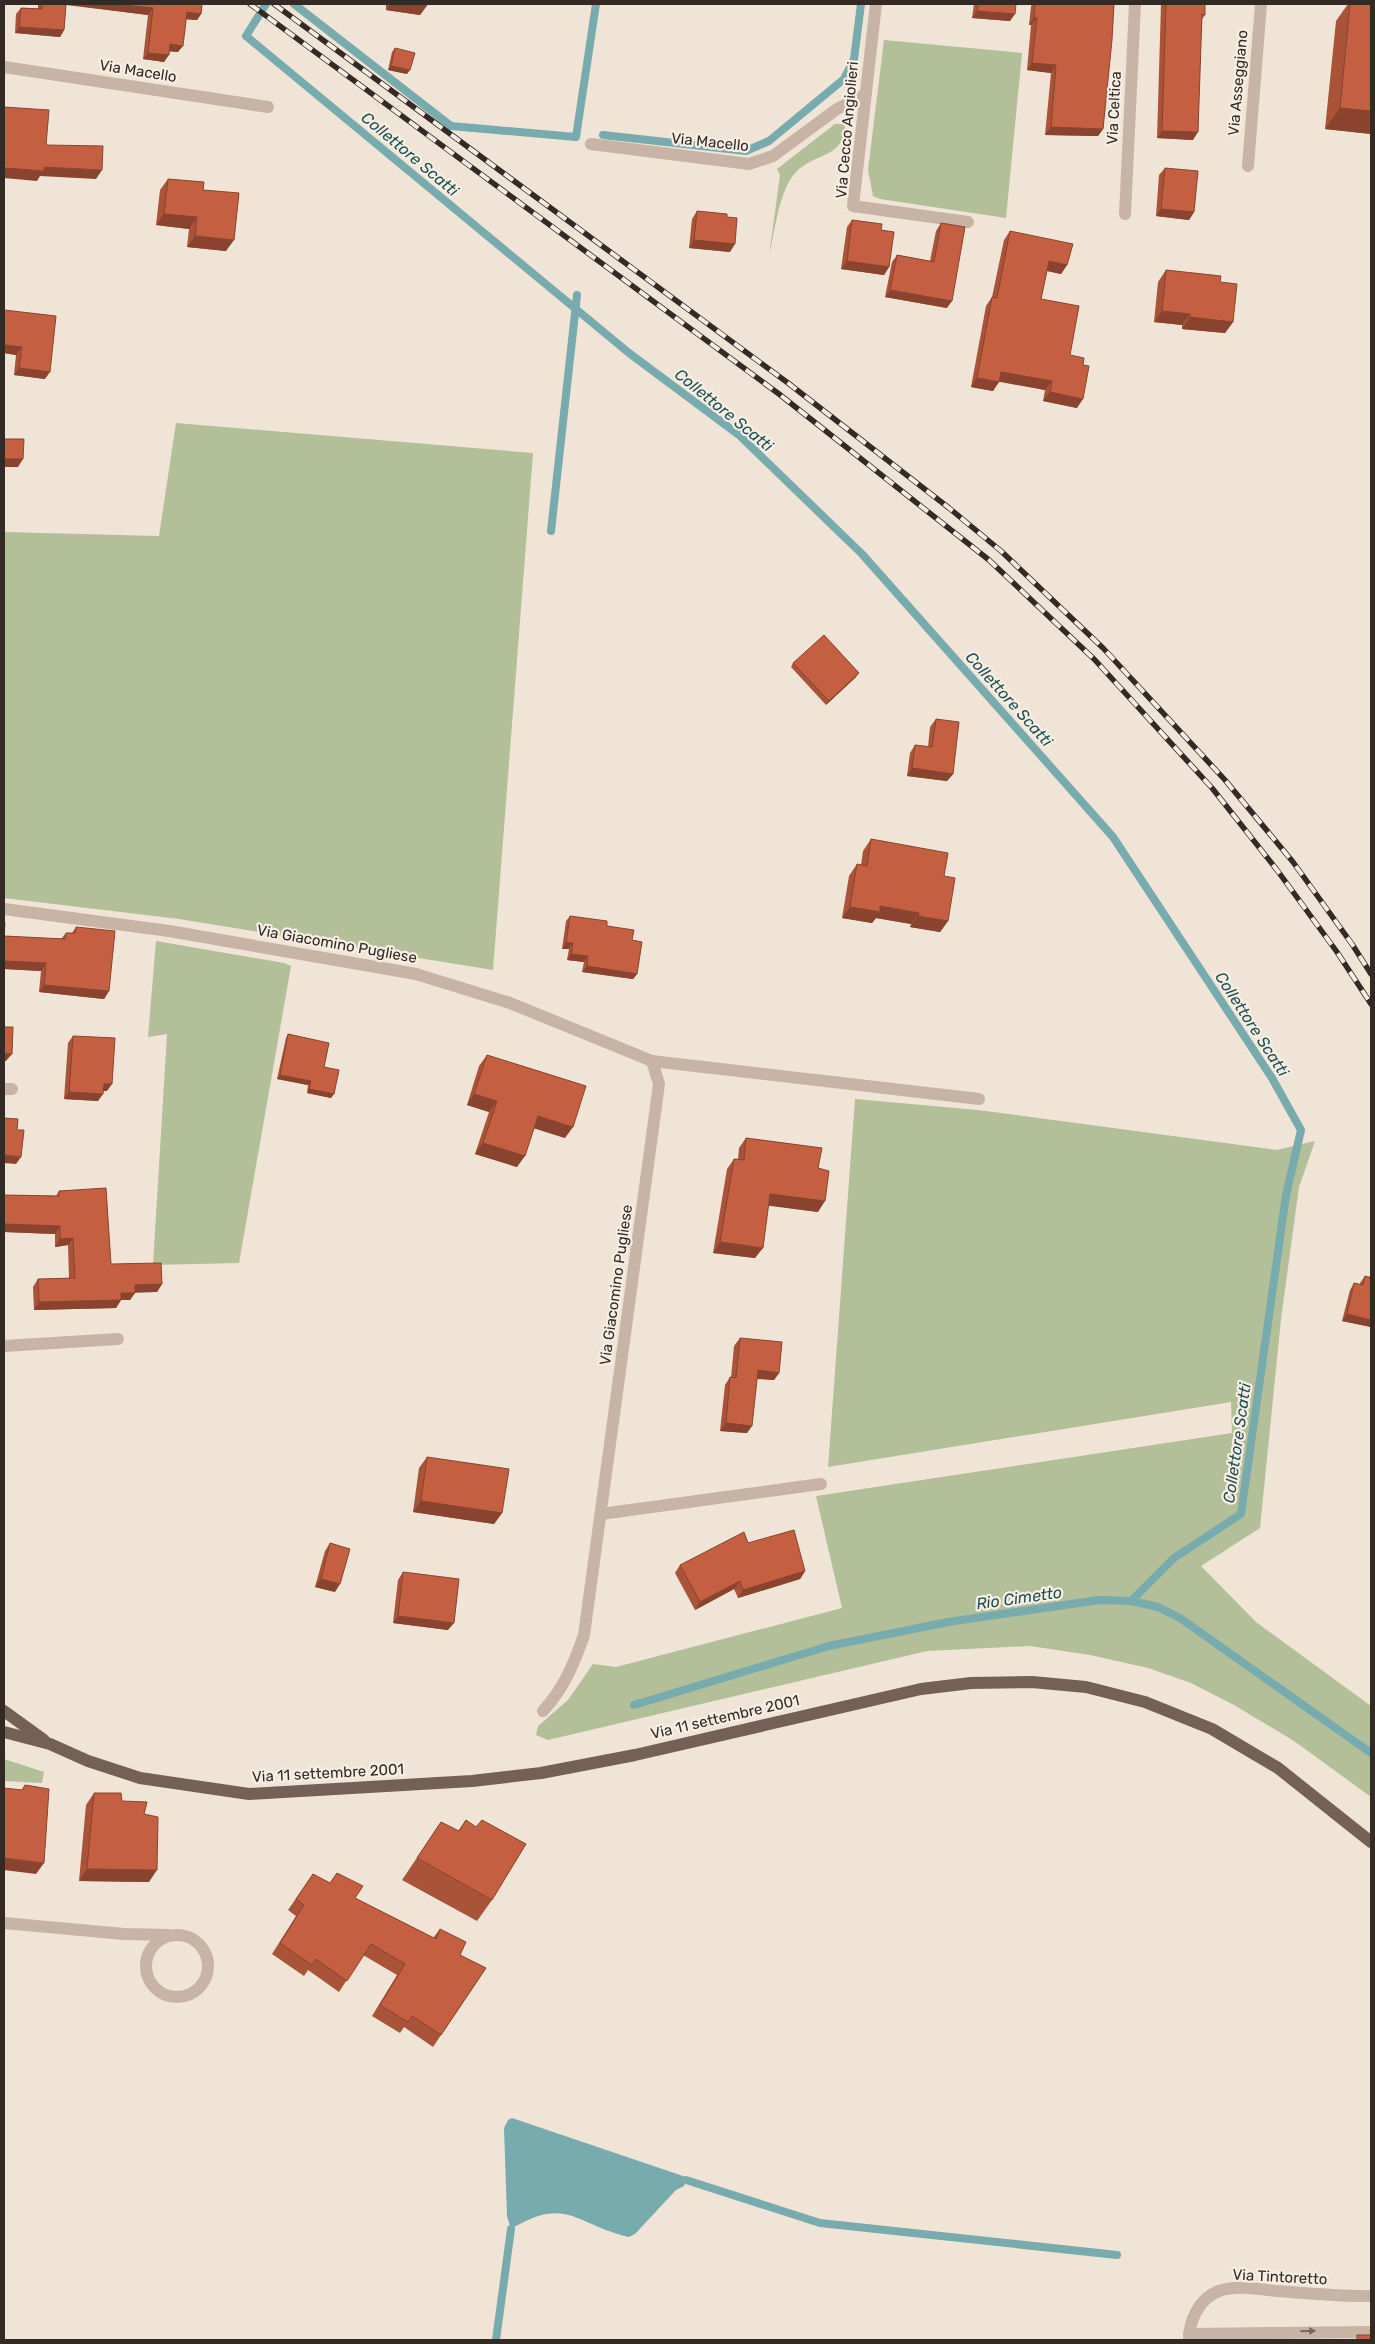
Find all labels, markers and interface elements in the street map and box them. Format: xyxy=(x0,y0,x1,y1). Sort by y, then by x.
street label: Via Asseggiano xyxy=(1224,29,1252,137)
street label: Via Macello xyxy=(98,56,178,86)
street label: Via Cecco Angiolieri xyxy=(832,61,862,199)
street label: Via Celtica xyxy=(1103,71,1125,145)
water label: Collettore Scatti xyxy=(358,108,463,201)
street label: Via Macello xyxy=(670,129,750,155)
water label: Collettore Scatti xyxy=(671,365,778,456)
water label: Collettore Scatti xyxy=(961,648,1057,751)
street label: Via Giacomino Pugliese xyxy=(256,921,418,967)
water label: Collettore Scatti xyxy=(1211,968,1294,1081)
street label: Via Giacomino Pugliese xyxy=(596,1204,636,1366)
water label: Collettore Scatti xyxy=(1219,1381,1255,1504)
water label: Rio Cimetto xyxy=(975,1583,1063,1613)
street label: Via 11 settembre 2001 xyxy=(649,1691,801,1743)
street label: Via 11 settembre 2001 xyxy=(252,1760,404,1786)
street label: Via Tintoretto xyxy=(1232,2266,1328,2288)
one-way arrow xyxy=(1300,2327,1316,2335)

